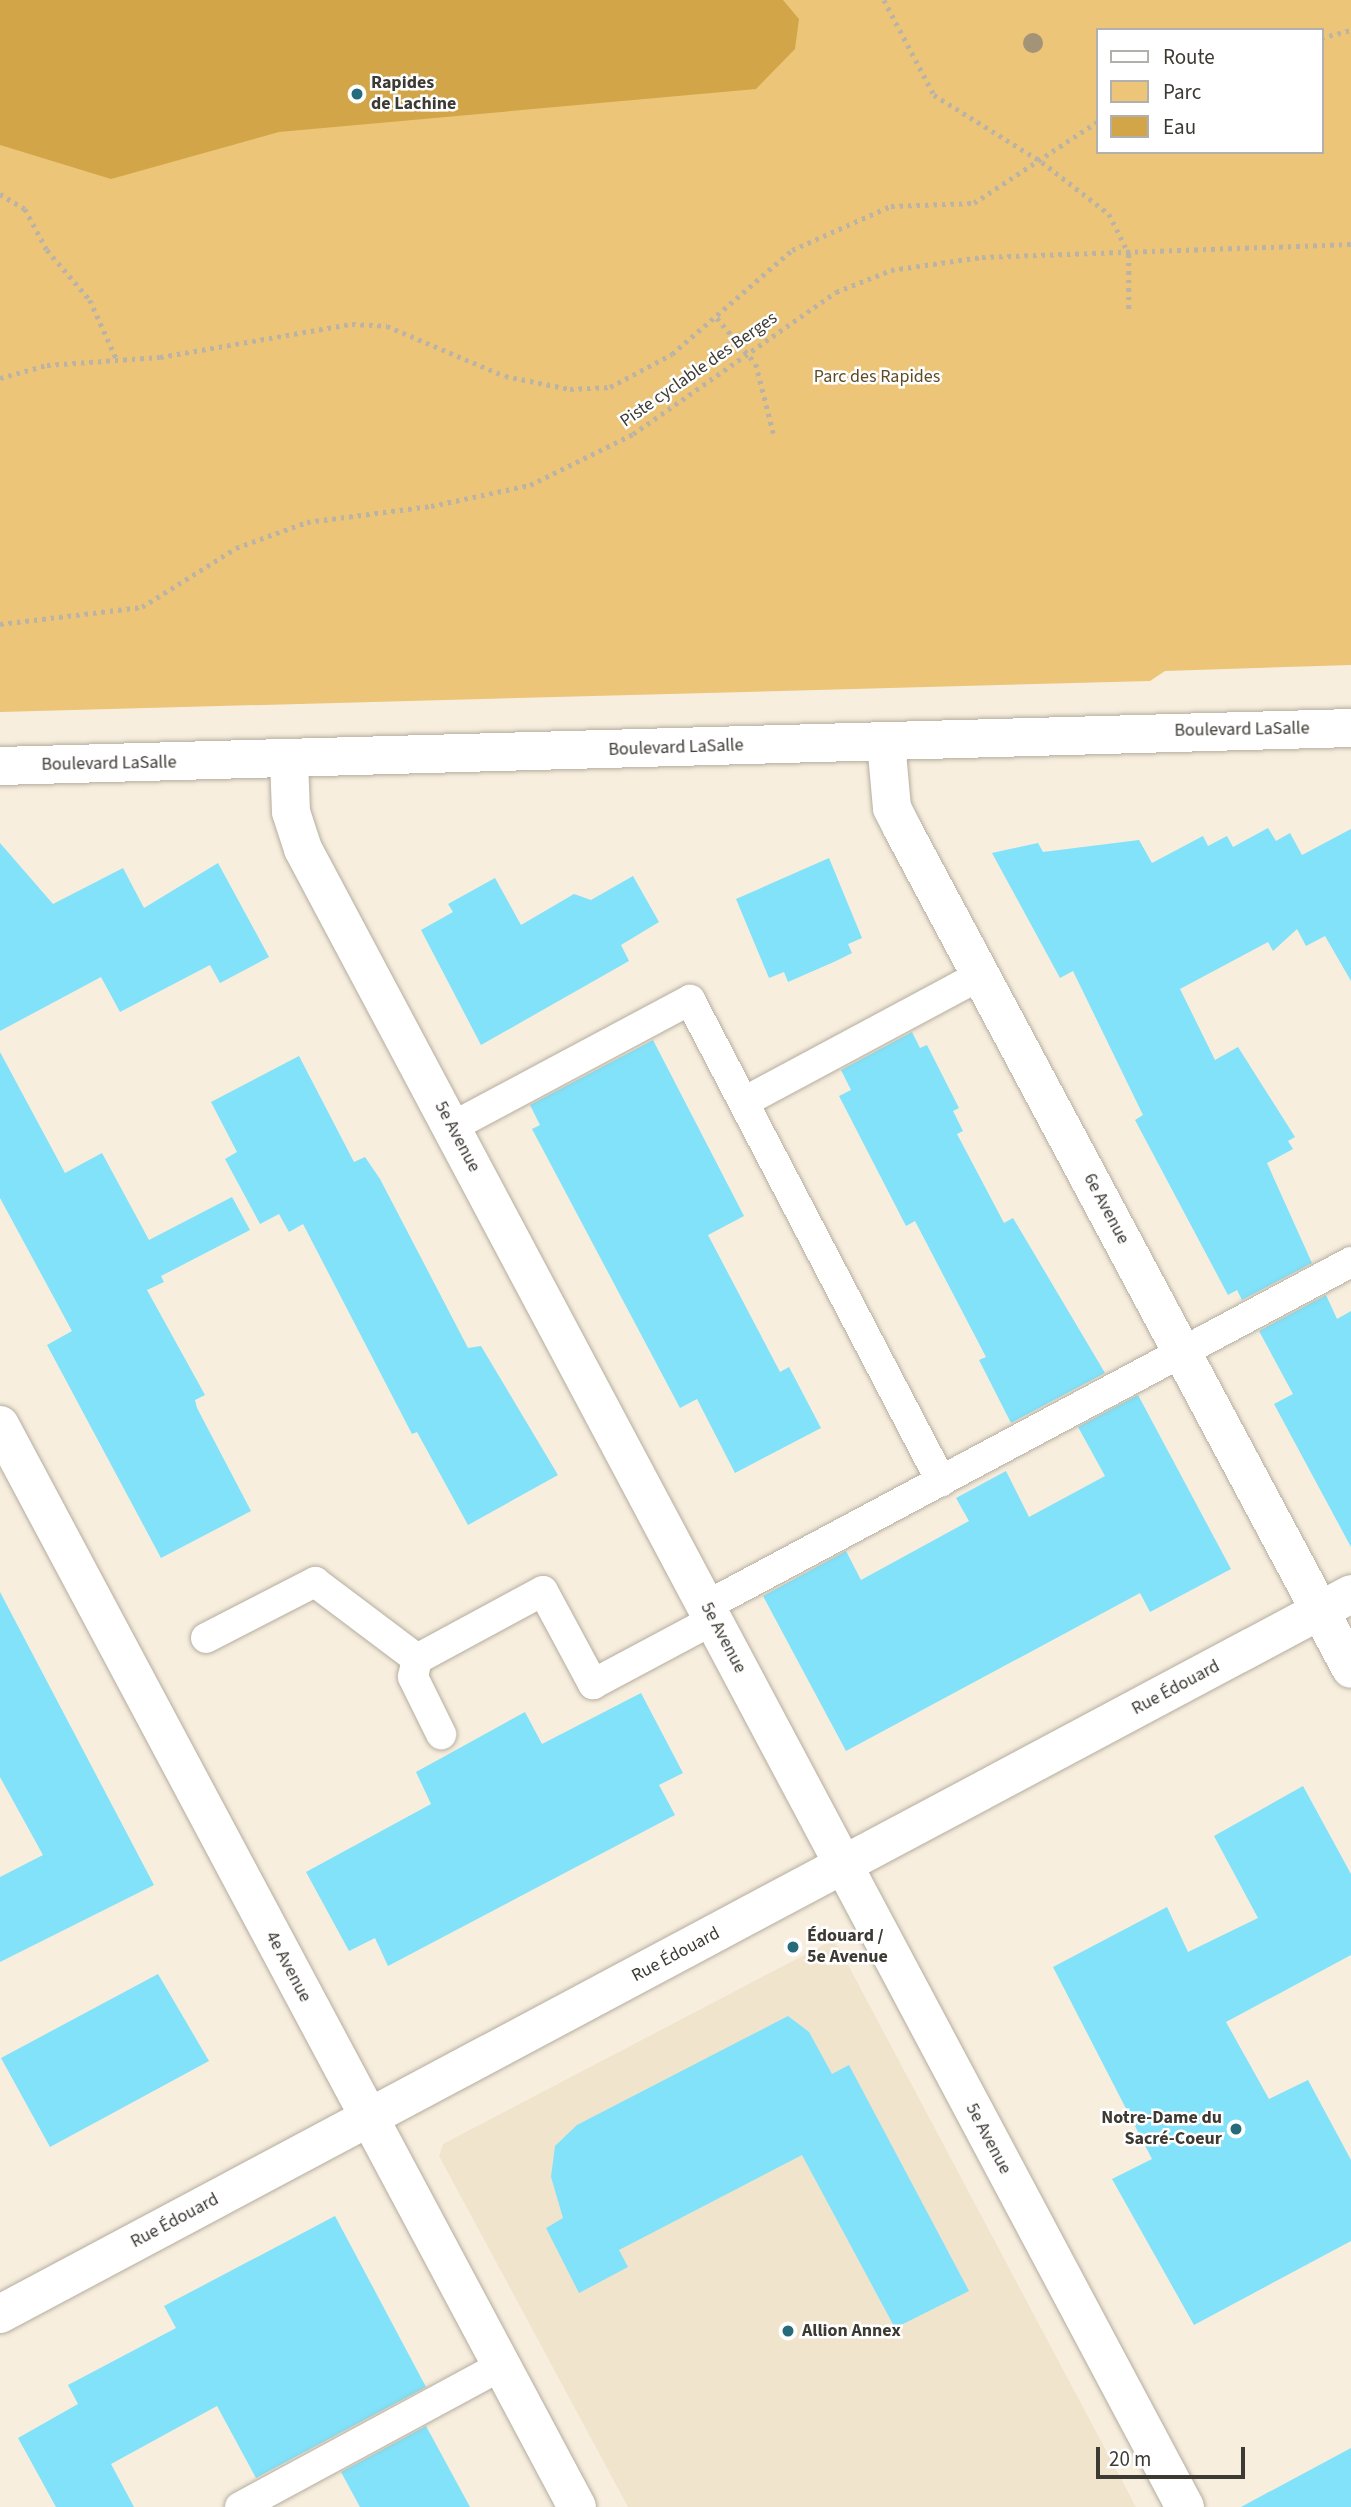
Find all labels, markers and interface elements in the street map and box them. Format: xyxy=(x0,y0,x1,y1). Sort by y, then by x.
legend xyxy=(1096,28,1323,154)
text: Route xyxy=(1163,42,1215,72)
place label: Rapides de Lachine xyxy=(371,73,456,116)
text: Parc xyxy=(1163,77,1201,107)
marker: Rapides de Lachine xyxy=(349,86,365,102)
text: Eau xyxy=(1163,112,1196,142)
street label: Piste cyclable des Berges xyxy=(616,308,782,432)
park label: Parc des Rapides xyxy=(814,366,940,388)
street label: Boulevard LaSalle xyxy=(1174,718,1310,742)
street label: Boulevard LaSalle xyxy=(608,735,744,761)
street label: Boulevard LaSalle xyxy=(41,752,177,776)
street label: 5e Avenue xyxy=(429,1098,485,1176)
street label: 6e Avenue xyxy=(1078,1170,1134,1248)
street label: 5e Avenue xyxy=(695,1599,751,1677)
street label: Rue Édouard xyxy=(1128,1656,1224,1720)
street label: Rue Édouard xyxy=(628,1923,724,1987)
place label: Édouard / 5e Avenue xyxy=(807,1926,888,1968)
street label: 4e Avenue xyxy=(260,1928,316,2006)
marker: Édouard / 5e Avenue xyxy=(785,1939,801,1955)
street label: 5e Avenue xyxy=(960,2100,1016,2178)
place label: Notre-Dame du Sacré-Coeur xyxy=(1101,2108,1222,2150)
marker: Notre-Dame du Sacré-Coeur xyxy=(1228,2121,1244,2137)
street label: Rue Édouard xyxy=(127,2189,223,2253)
place label: Allion Annex xyxy=(802,2320,901,2342)
marker: Allion Annex xyxy=(780,2323,796,2339)
scale bar xyxy=(1099,2434,1248,2478)
text: 20 m xyxy=(1109,2444,1151,2474)

